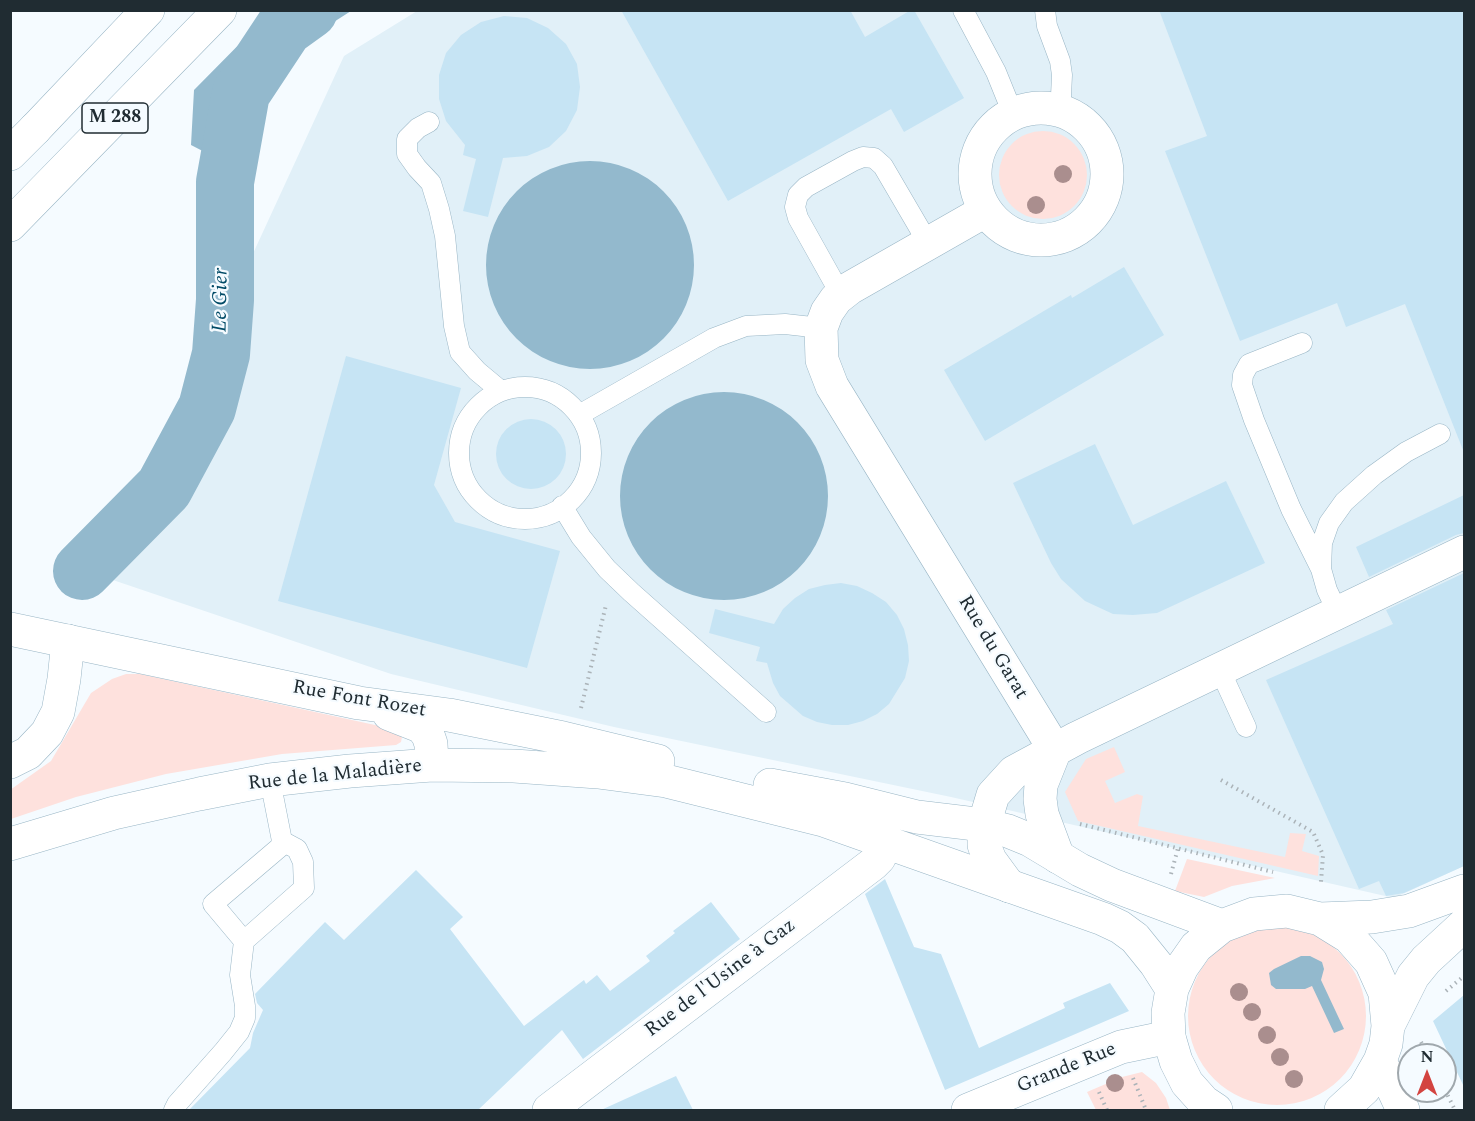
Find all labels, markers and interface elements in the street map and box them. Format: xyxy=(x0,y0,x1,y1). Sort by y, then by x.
road number: M 288 xyxy=(82,103,148,133)
water label: Le Gier xyxy=(209,268,235,332)
street label: Rue du Garat xyxy=(952,592,1032,704)
street label: Rue Font Rozet xyxy=(290,676,428,724)
street label: Rue de la Maladière xyxy=(247,755,423,797)
street label: Rue de l'Usine à Gaz xyxy=(641,915,801,1043)
street label: Grande Rue xyxy=(1014,1038,1120,1100)
north arrow xyxy=(1397,1043,1457,1103)
text: N xyxy=(1420,1045,1434,1069)

